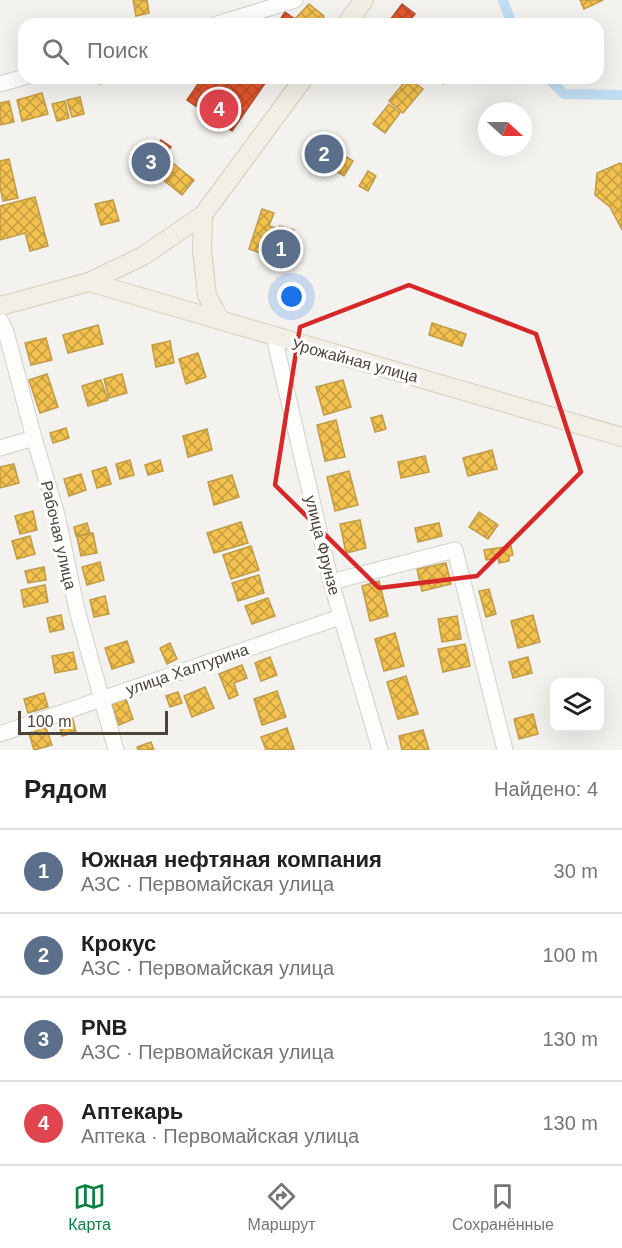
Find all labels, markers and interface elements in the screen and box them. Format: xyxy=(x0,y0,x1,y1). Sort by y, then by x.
search box xyxy=(18,18,604,84)
icon: search xyxy=(39,35,72,68)
text: Поиск xyxy=(87,38,148,63)
pin: 4 xyxy=(200,86,238,132)
north arrow xyxy=(478,102,532,156)
pin: 2 xyxy=(304,132,344,176)
pin: 3 xyxy=(132,140,170,184)
pin: 1 xyxy=(262,226,300,272)
your location xyxy=(277,282,306,311)
street label: Урожайная улица xyxy=(290,335,420,386)
street label: Рабочая улица xyxy=(38,479,79,591)
street label: улица Фрунзе xyxy=(302,493,343,597)
street label: улица Халтурина xyxy=(124,641,251,698)
map controls xyxy=(550,678,604,732)
button: layers xyxy=(550,678,604,732)
scale bar xyxy=(18,708,168,736)
text: 100 m xyxy=(27,713,71,730)
text: Рядом xyxy=(24,774,107,804)
text: Найдено: 4 xyxy=(494,778,598,800)
text: Южная нефтяная компания xyxy=(81,847,382,872)
text: 1 xyxy=(38,860,49,882)
text: 30 m xyxy=(554,860,598,882)
text: АЗС · Первомайская улица xyxy=(81,873,334,895)
text: Крокус xyxy=(81,931,156,956)
text: 2 xyxy=(38,944,49,966)
text: 100 m xyxy=(542,944,598,966)
text: АЗС · Первомайская улица xyxy=(81,957,334,979)
text: PNB xyxy=(81,1015,127,1040)
text: 3 xyxy=(38,1028,49,1050)
text: 130 m xyxy=(542,1028,598,1050)
text: АЗС · Первомайская улица xyxy=(81,1041,334,1063)
text: Аптекарь xyxy=(81,1099,183,1124)
text: 4 xyxy=(38,1112,49,1134)
text: 130 m xyxy=(542,1112,598,1134)
text: Аптека · Первомайская улица xyxy=(81,1125,359,1147)
tab: Карта xyxy=(68,1180,111,1234)
tab: Маршрут xyxy=(247,1180,316,1234)
tab: Сохранённые xyxy=(452,1180,554,1234)

